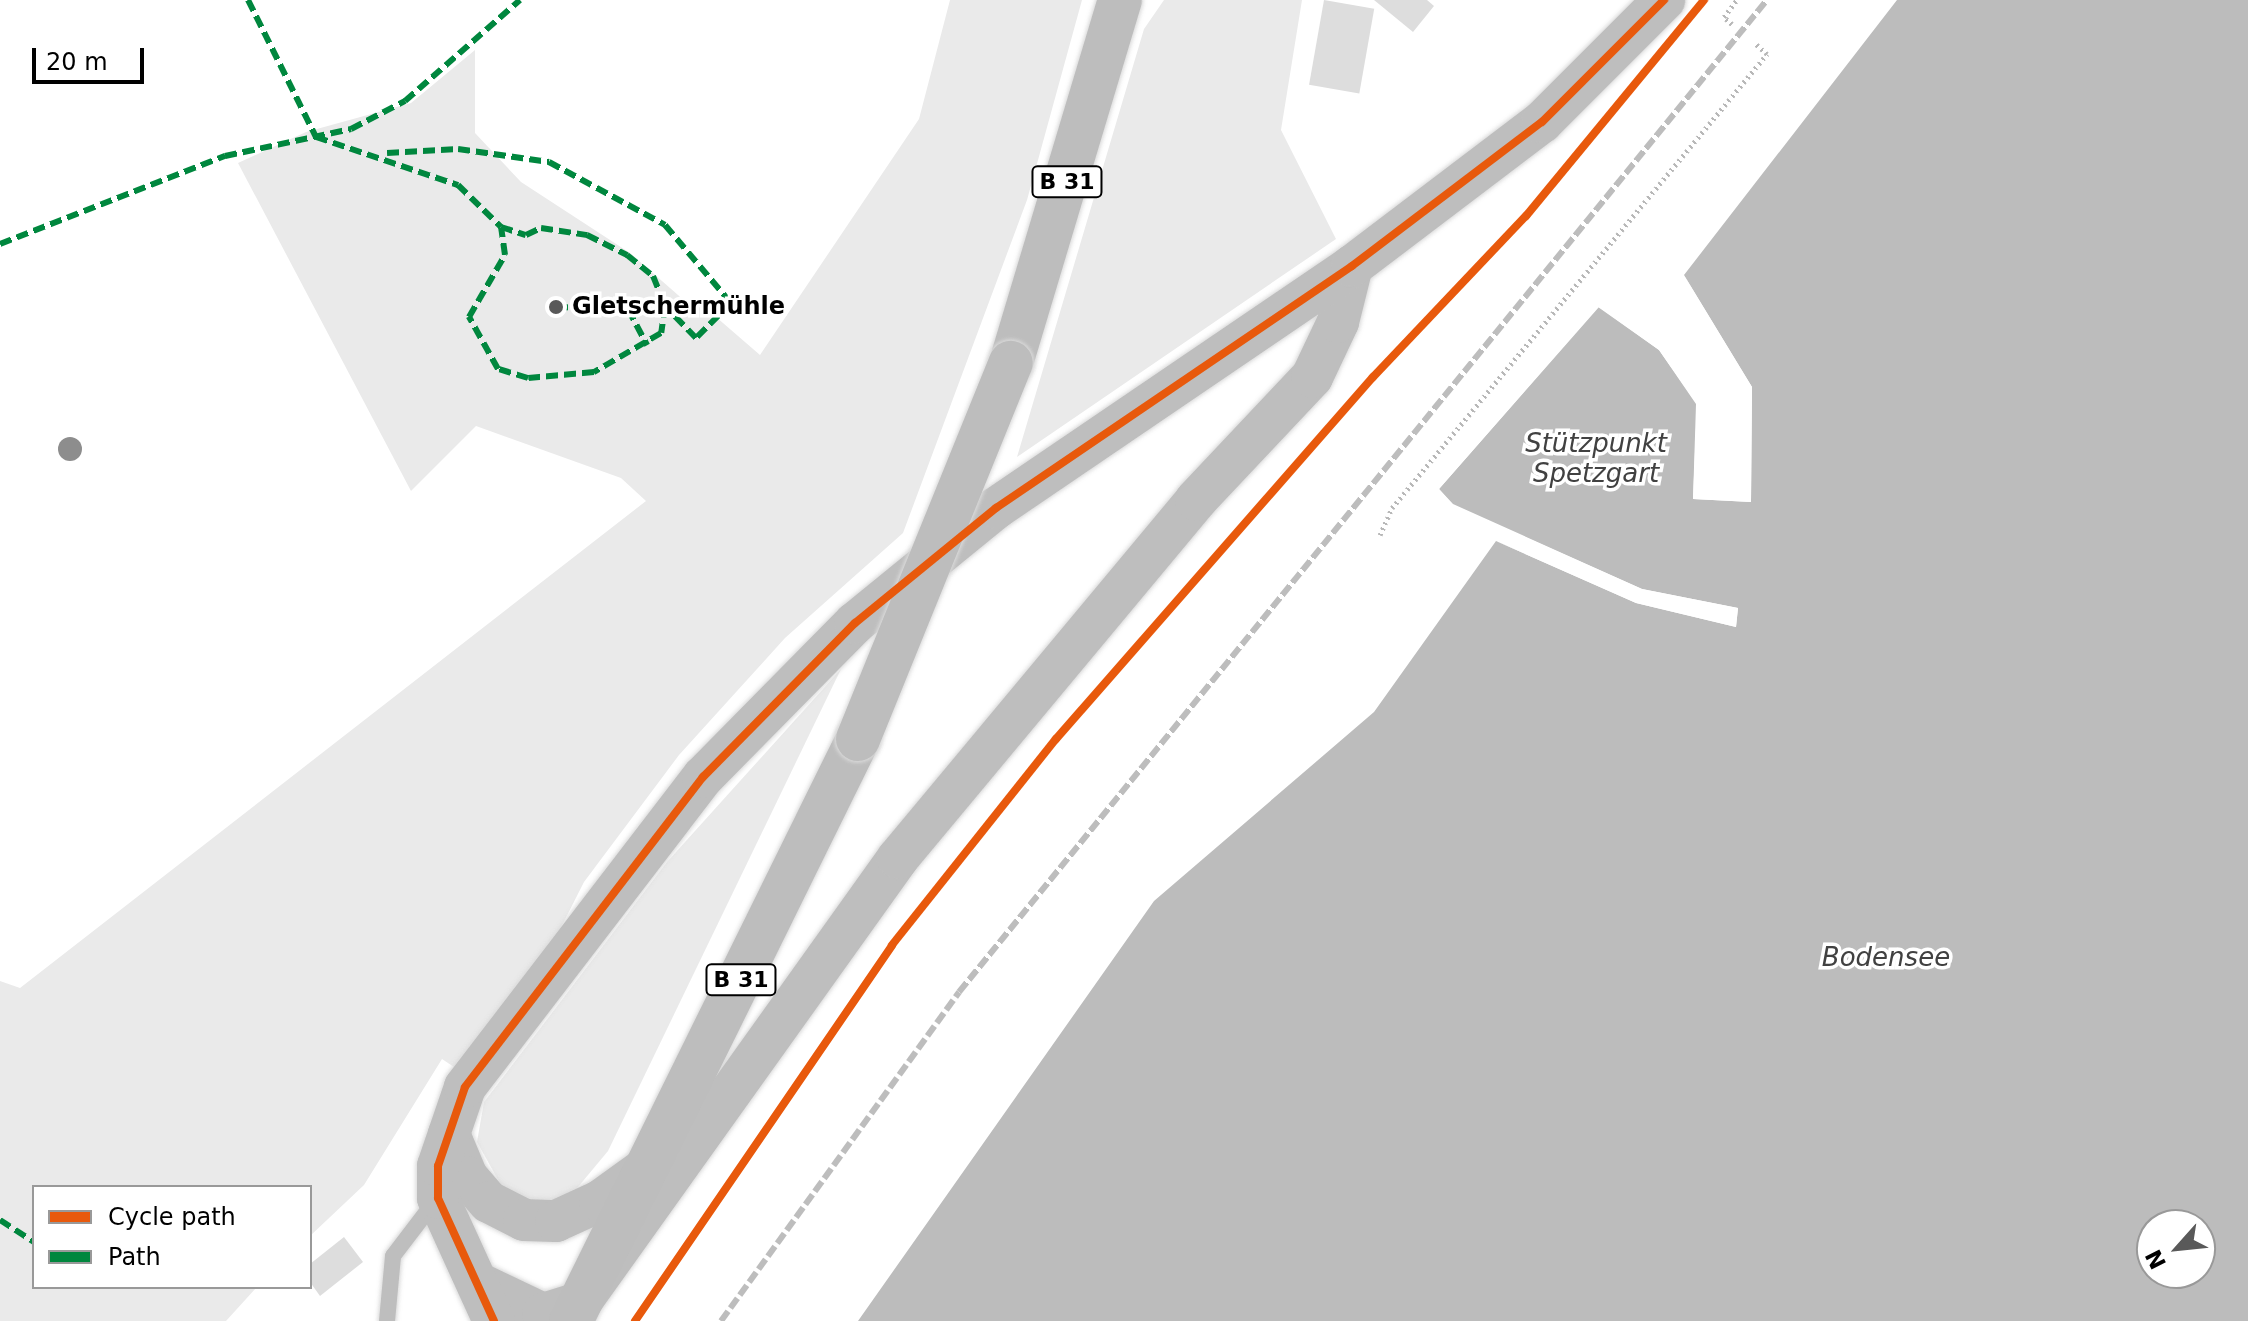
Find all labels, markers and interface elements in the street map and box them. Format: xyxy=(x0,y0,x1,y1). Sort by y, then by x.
scale bar xyxy=(36,32,148,82)
text: 20 m xyxy=(46,48,108,76)
road number: B 31 xyxy=(1031,164,1103,200)
place label: Gletschermühle xyxy=(572,293,785,321)
marker: Gletschermühle xyxy=(547,298,565,316)
water label: Stützpunkt Spetzgart xyxy=(1525,428,1667,490)
water label: Bodensee xyxy=(1822,942,1950,974)
road number: B 31 xyxy=(705,962,777,998)
legend xyxy=(32,1185,312,1289)
text: Cycle path xyxy=(108,1203,236,1231)
north arrow xyxy=(2136,1209,2216,1289)
text: Path xyxy=(108,1243,161,1271)
text: N xyxy=(2141,1245,2171,1273)

